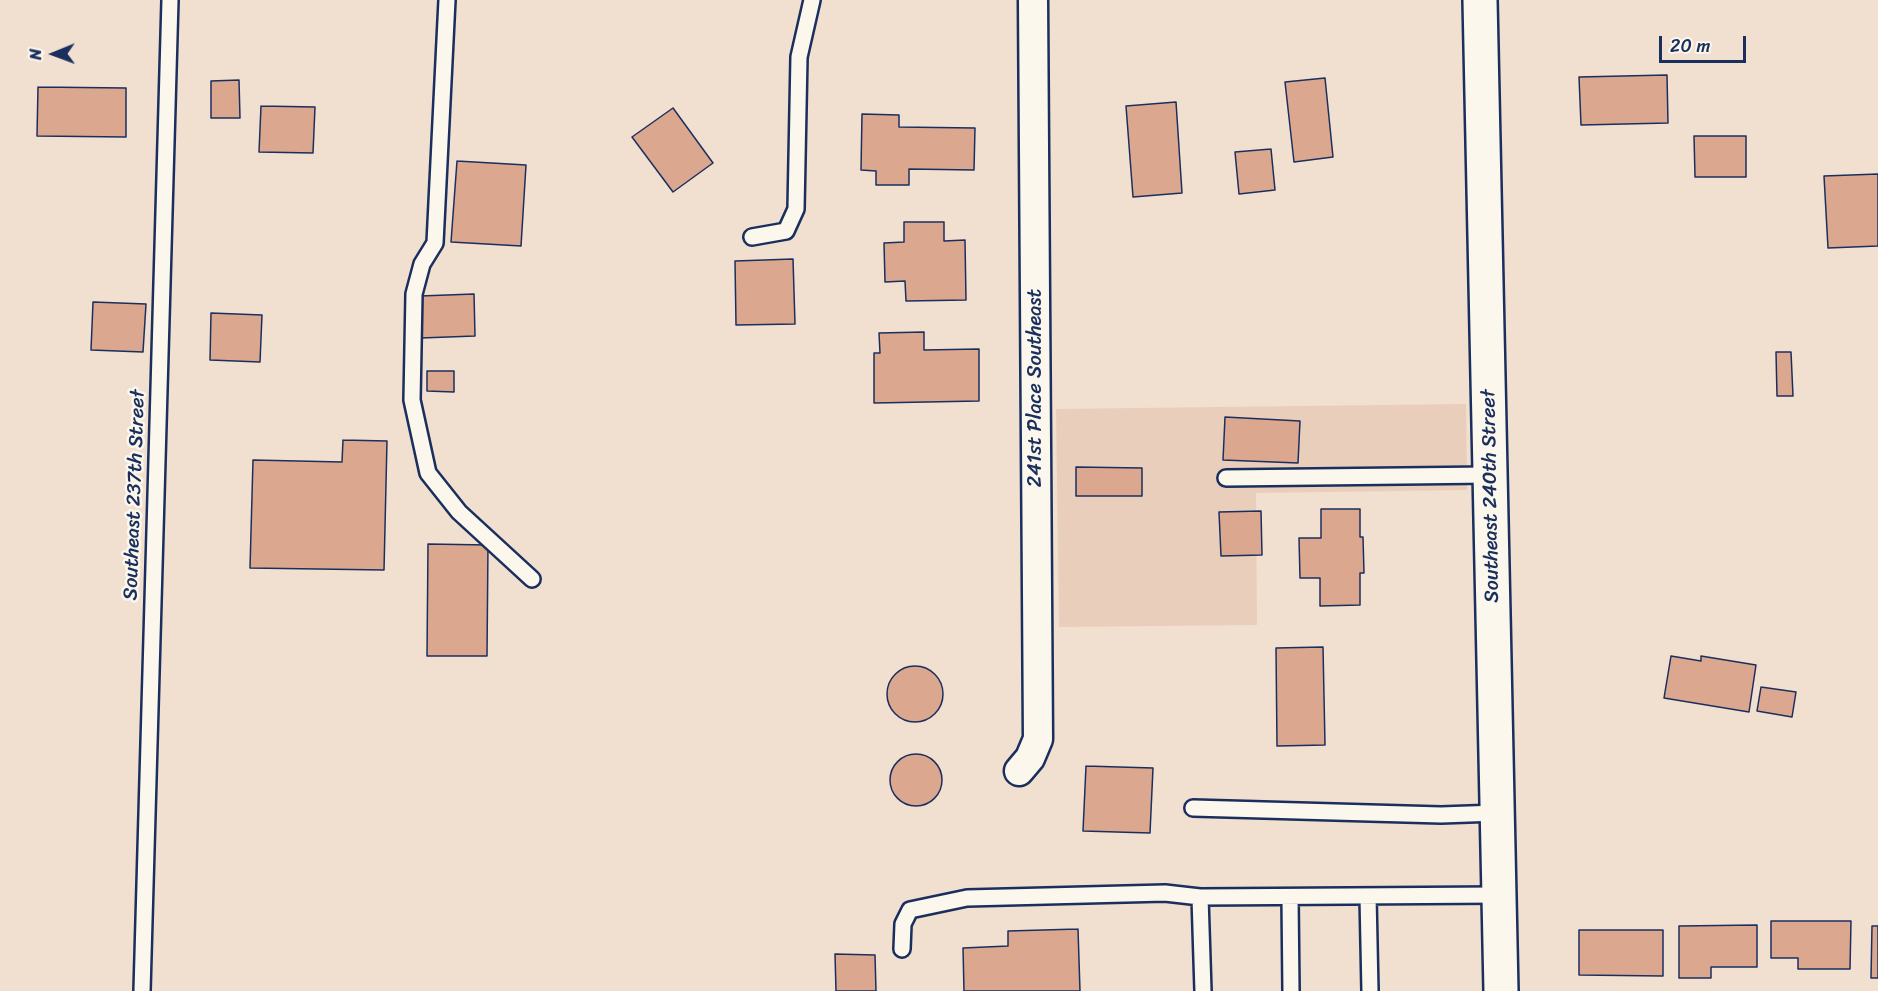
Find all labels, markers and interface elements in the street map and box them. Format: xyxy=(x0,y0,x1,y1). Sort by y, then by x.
north arrow xyxy=(24,24,84,84)
scale bar xyxy=(1662,24,1749,62)
text: 20 m xyxy=(1670,30,1710,62)
text: N xyxy=(21,49,50,60)
street label: 241st Place Southeast xyxy=(1024,289,1048,487)
street label: Southeast 237th Street xyxy=(119,389,151,601)
street label: Southeast 240th Street xyxy=(1477,389,1505,603)

